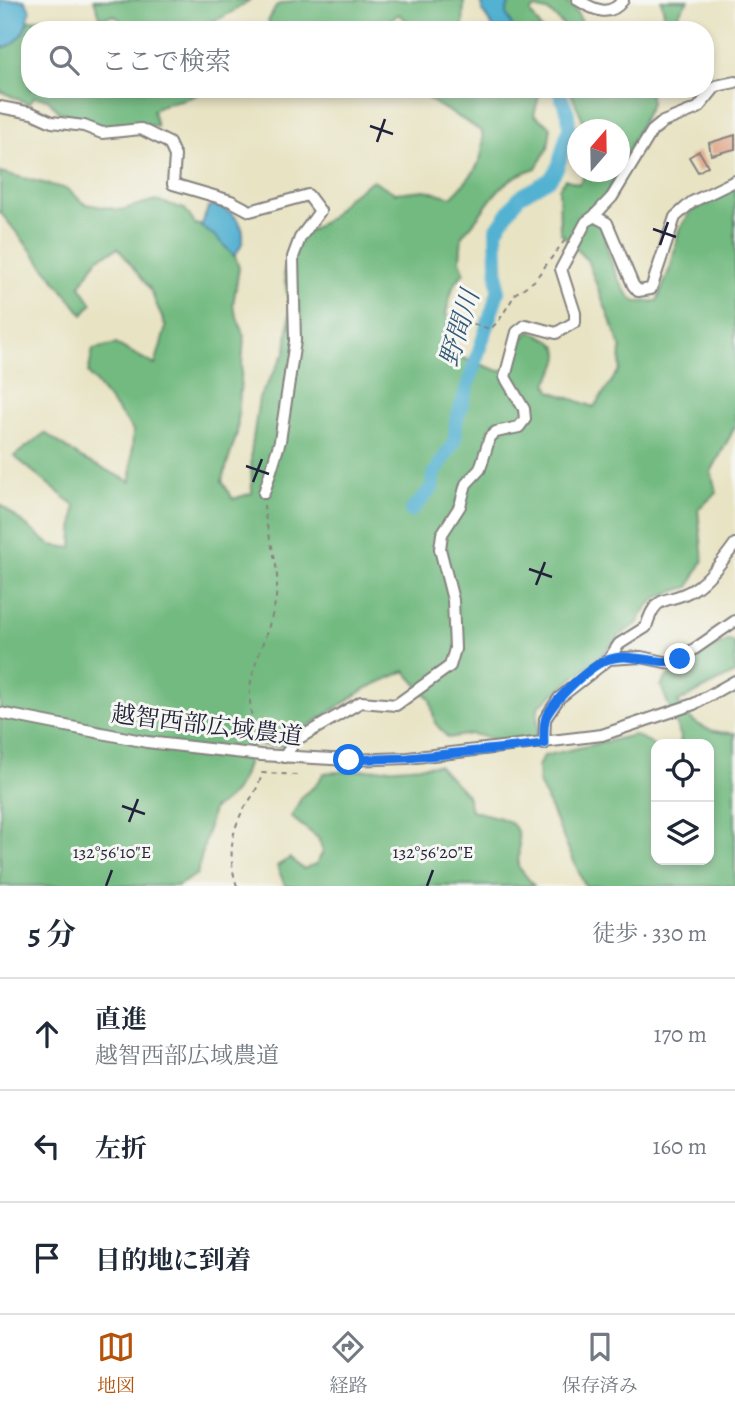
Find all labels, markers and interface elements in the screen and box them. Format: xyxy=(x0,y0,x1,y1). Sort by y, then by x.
search box xyxy=(21,21,714,98)
icon: search xyxy=(45,41,83,79)
text: ここで検索 xyxy=(101,44,231,79)
north arrow xyxy=(567,119,630,182)
water label: 野間川 xyxy=(431,283,488,371)
route end xyxy=(664,643,695,674)
street label: 越智西部広域農道 xyxy=(110,697,304,753)
map controls xyxy=(651,739,714,865)
button: locate xyxy=(651,739,714,802)
route start xyxy=(333,744,364,775)
button: layers xyxy=(651,802,714,865)
text: 132°56'10"E xyxy=(73,840,151,864)
text: 132°56'20"E xyxy=(393,840,474,864)
text: 5 分 xyxy=(28,914,76,954)
text: 徒歩 · 330 m xyxy=(592,918,707,949)
text: 直進 xyxy=(95,1002,147,1037)
icon: ahead xyxy=(28,1015,66,1053)
text: 170 m xyxy=(654,1019,707,1050)
text: 越智西部広域農道 xyxy=(95,1040,279,1071)
icon: left xyxy=(28,1127,66,1165)
text: 左折 xyxy=(95,1131,147,1166)
text: 160 m xyxy=(653,1131,707,1162)
icon: arrive xyxy=(28,1239,66,1277)
text: 目的地に到着 xyxy=(95,1243,251,1278)
tab: 地図 xyxy=(97,1328,135,1399)
tab: 経路 xyxy=(329,1328,368,1399)
tab: 保存済み xyxy=(562,1328,638,1399)

